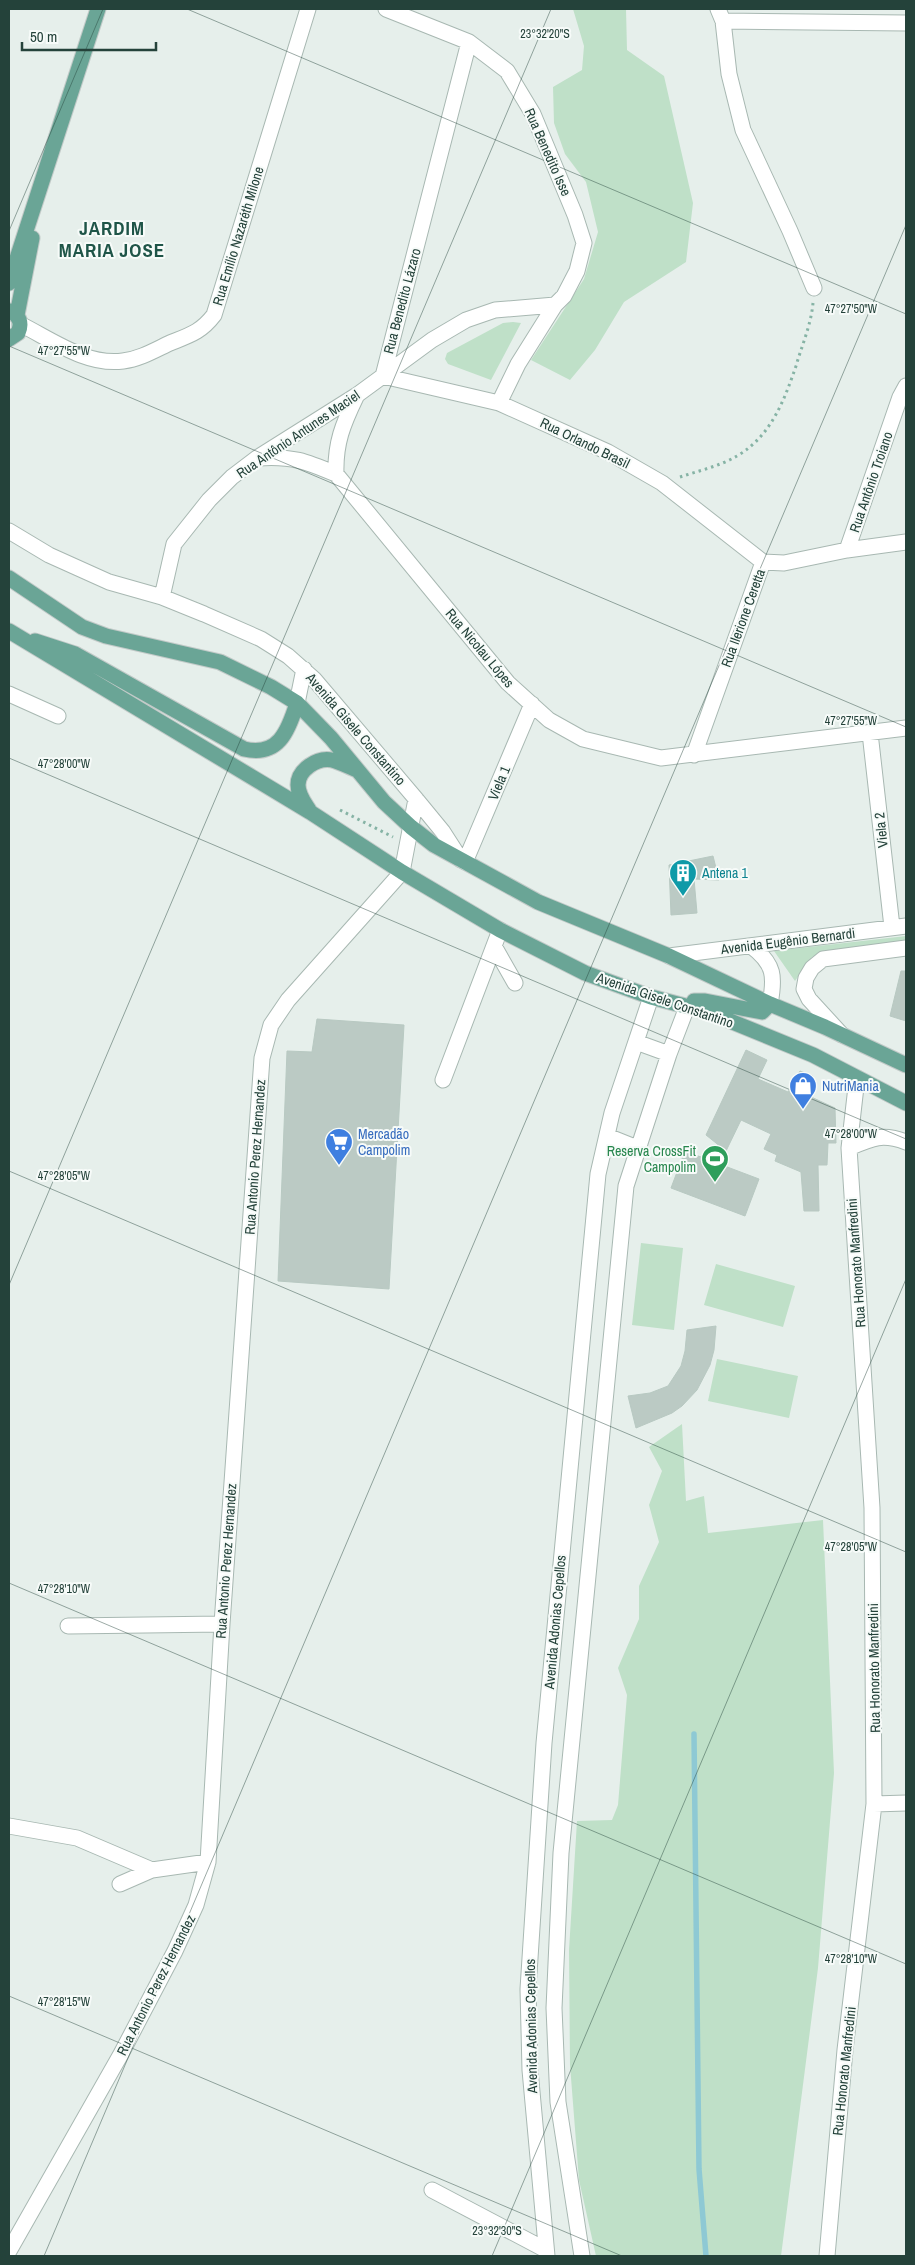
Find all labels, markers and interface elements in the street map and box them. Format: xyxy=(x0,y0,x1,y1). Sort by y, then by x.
scale bar xyxy=(22,20,156,52)
text: 50 m xyxy=(30,26,57,47)
text: 23°32'20"S xyxy=(520,26,570,42)
street label: Rua Benedito Isse xyxy=(521,105,575,199)
street label: Rua Emílio Nazaréth Milone xyxy=(208,164,268,308)
district label: JARDIM MARIA JOSE xyxy=(59,215,165,263)
street label: Rua Benedito Lázaro xyxy=(379,246,425,356)
text: 47°27'50"W xyxy=(825,301,878,317)
text: 47°27'55"W xyxy=(38,343,91,359)
street label: Rua Antônio Antunes Maciel xyxy=(233,386,363,482)
street label: Rua Orlando Brasil xyxy=(537,414,633,472)
street label: Rua Antônio Troiano xyxy=(845,429,897,535)
street label: Rua Ilerione Ceretta xyxy=(717,566,769,670)
street label: Rua Nicolau Lópes xyxy=(442,605,518,691)
street label: Avenida Gisele Constantino xyxy=(302,668,410,789)
text: 47°27'55"W xyxy=(825,713,878,729)
text: 47°28'00"W xyxy=(38,756,91,772)
street label: Viela 1 xyxy=(484,763,514,803)
street label: Viela 2 xyxy=(870,811,892,849)
building icon: Antena 1 xyxy=(668,858,698,897)
place label: Antena 1 xyxy=(701,864,749,882)
street label: Avenida Eugênio Bernardi xyxy=(719,924,856,958)
street label: Avenida Gisele Constantino xyxy=(593,968,736,1032)
shop icon: NutriMania xyxy=(788,1071,818,1110)
place label: NutriMania xyxy=(822,1077,879,1095)
street label: Rua Antonio Perez Hernandez xyxy=(241,1078,269,1235)
place label: Mercadão Campolim xyxy=(358,1125,410,1159)
text: 47°28'00"W xyxy=(825,1126,878,1142)
supermarket icon: Mercadão Campolim xyxy=(324,1127,354,1166)
place label: Reserva CrossFit Campolim xyxy=(607,1142,696,1176)
sports icon: Reserva CrossFit Campolim xyxy=(700,1144,730,1183)
text: 47°28'05"W xyxy=(38,1168,91,1184)
street label: Rua Honorato Manfredini xyxy=(843,1198,869,1328)
street label: Rua Antonio Perez Hernandez xyxy=(212,1482,240,1639)
text: 47°28'05"W xyxy=(825,1539,878,1555)
street label: Avenida Adonias Cepellos xyxy=(540,1554,570,1691)
text: 47°28'10"W xyxy=(38,1581,91,1597)
street label: Rua Honorato Manfredini xyxy=(864,1603,884,1733)
street label: Rua Antonio Perez Hernandez xyxy=(113,1911,199,2058)
text: 47°28'10"W xyxy=(825,1951,878,1967)
street label: Avenida Adonias Cepellos xyxy=(521,1958,541,2094)
text: 47°28'15"W xyxy=(38,1994,91,2010)
street label: Rua Honorato Manfredini xyxy=(828,2006,860,2136)
text: 23°32'30"S xyxy=(472,2223,522,2239)

